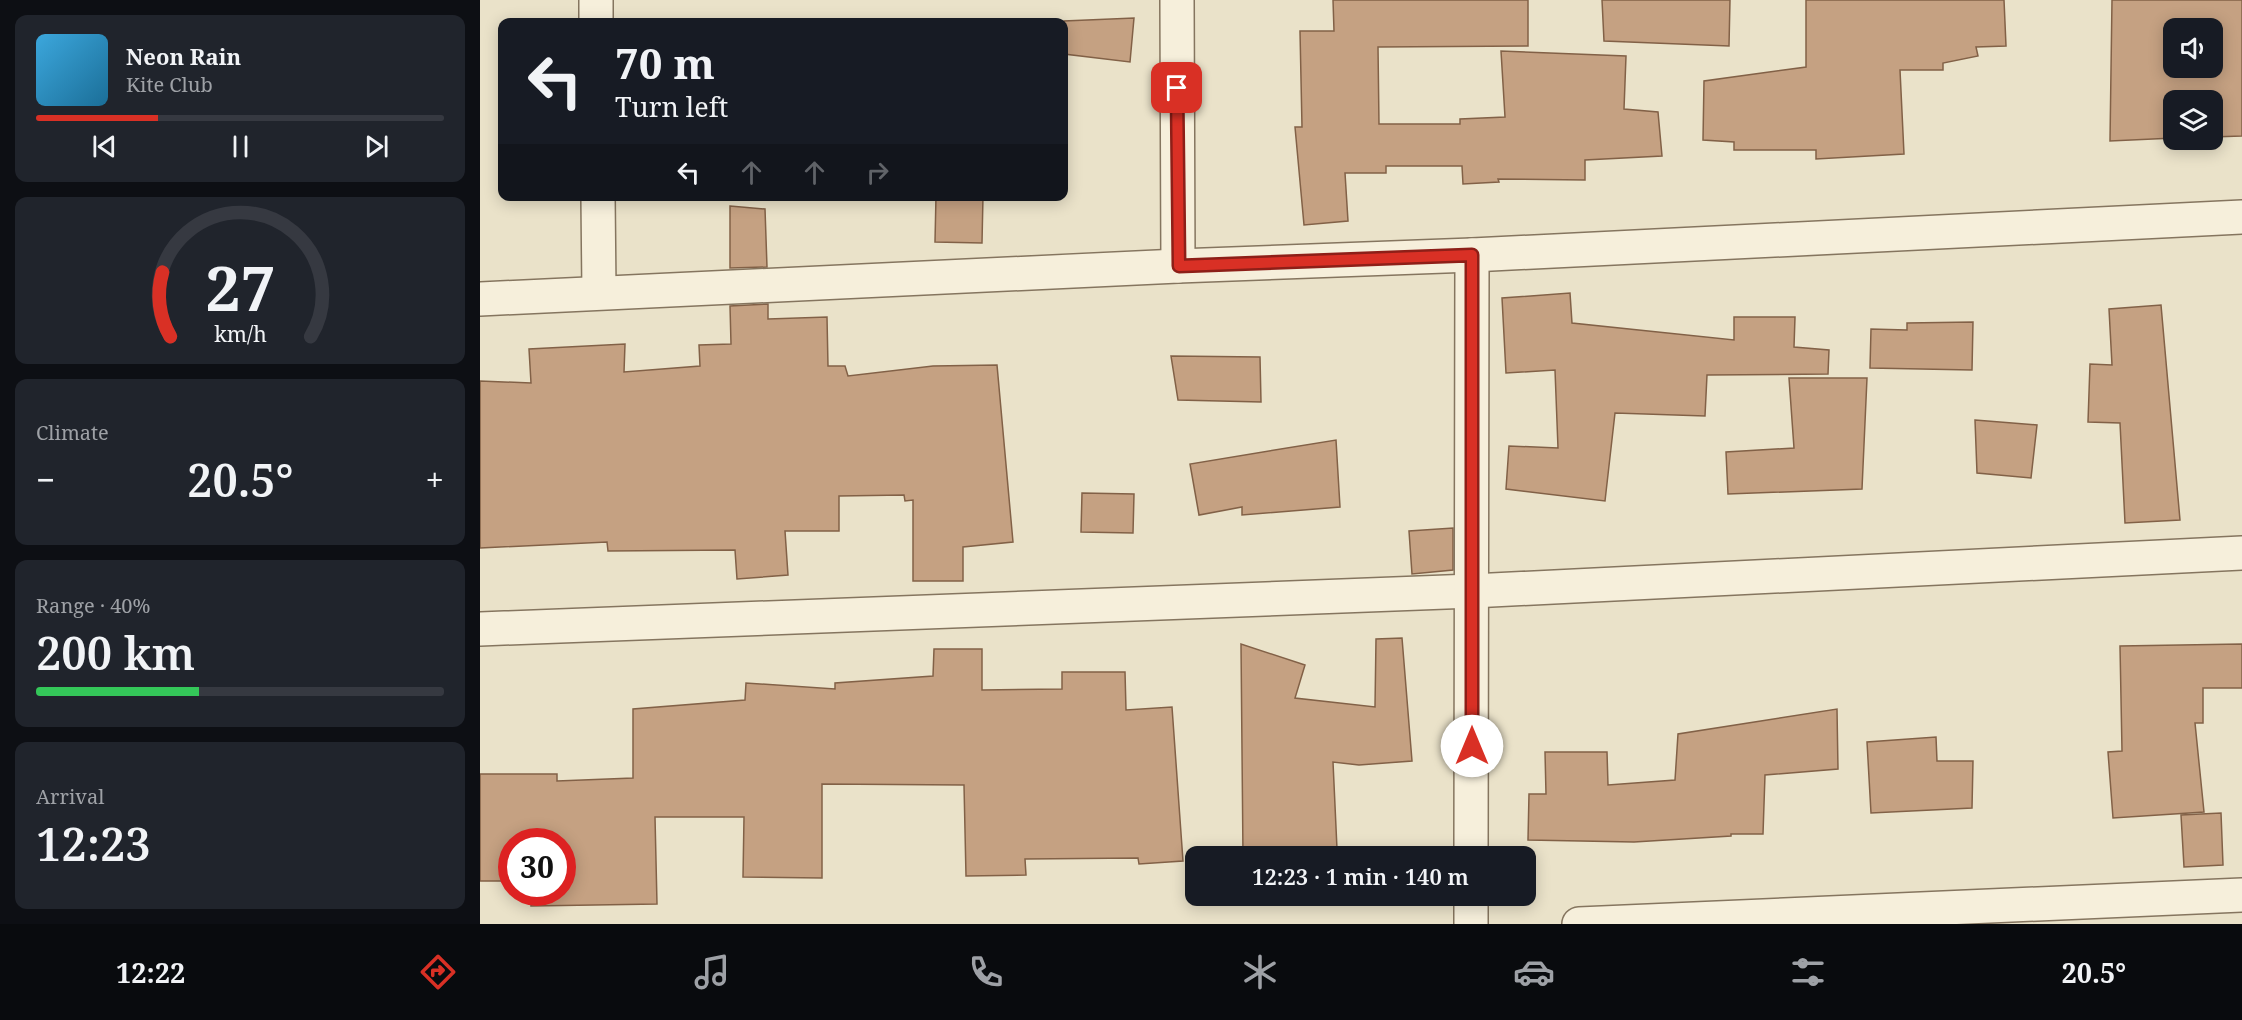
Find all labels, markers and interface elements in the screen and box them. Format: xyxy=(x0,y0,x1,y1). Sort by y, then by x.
map controls xyxy=(2163,18,2223,150)
button: sound xyxy=(2163,18,2223,78)
text: 70 m xyxy=(615,34,715,91)
text: Neon Rain xyxy=(126,41,241,71)
icon: left xyxy=(516,42,594,120)
pin xyxy=(1151,62,1202,113)
text: Kite Club xyxy=(126,71,213,98)
icon: arrive xyxy=(1160,71,1193,104)
text: Turn left xyxy=(615,88,728,125)
button: layers xyxy=(2163,90,2223,150)
icon: previous xyxy=(88,130,121,163)
icon: pause xyxy=(224,130,257,163)
icon: next xyxy=(360,130,393,163)
icon: left xyxy=(672,156,705,189)
icon: ahead xyxy=(735,156,768,189)
icon: ahead xyxy=(798,156,831,189)
icon: right xyxy=(861,156,894,189)
text: 27 xyxy=(205,244,275,329)
text: km/h xyxy=(214,320,267,349)
text: Climate xyxy=(36,419,109,446)
text: 20.5° xyxy=(187,449,294,510)
text: − xyxy=(36,457,55,502)
text: + xyxy=(426,457,444,502)
text: Range · 40% xyxy=(36,592,150,619)
text: 200 km xyxy=(36,622,195,683)
position arrow xyxy=(1440,714,1504,778)
text: Arrival xyxy=(36,783,104,810)
text: 12:23 xyxy=(36,813,151,874)
speed limit sign: 30 xyxy=(498,828,576,906)
text: 12:23 · 1 min · 140 m xyxy=(1252,861,1469,891)
icon: directions xyxy=(417,951,459,993)
icon: music xyxy=(691,951,733,993)
icon: phone xyxy=(965,951,1007,993)
icon: climate xyxy=(1239,951,1281,993)
icon: car xyxy=(1513,951,1555,993)
icon: filters xyxy=(1787,951,1829,993)
text: 12:22 xyxy=(116,954,185,991)
text: 20.5° xyxy=(2061,954,2126,991)

